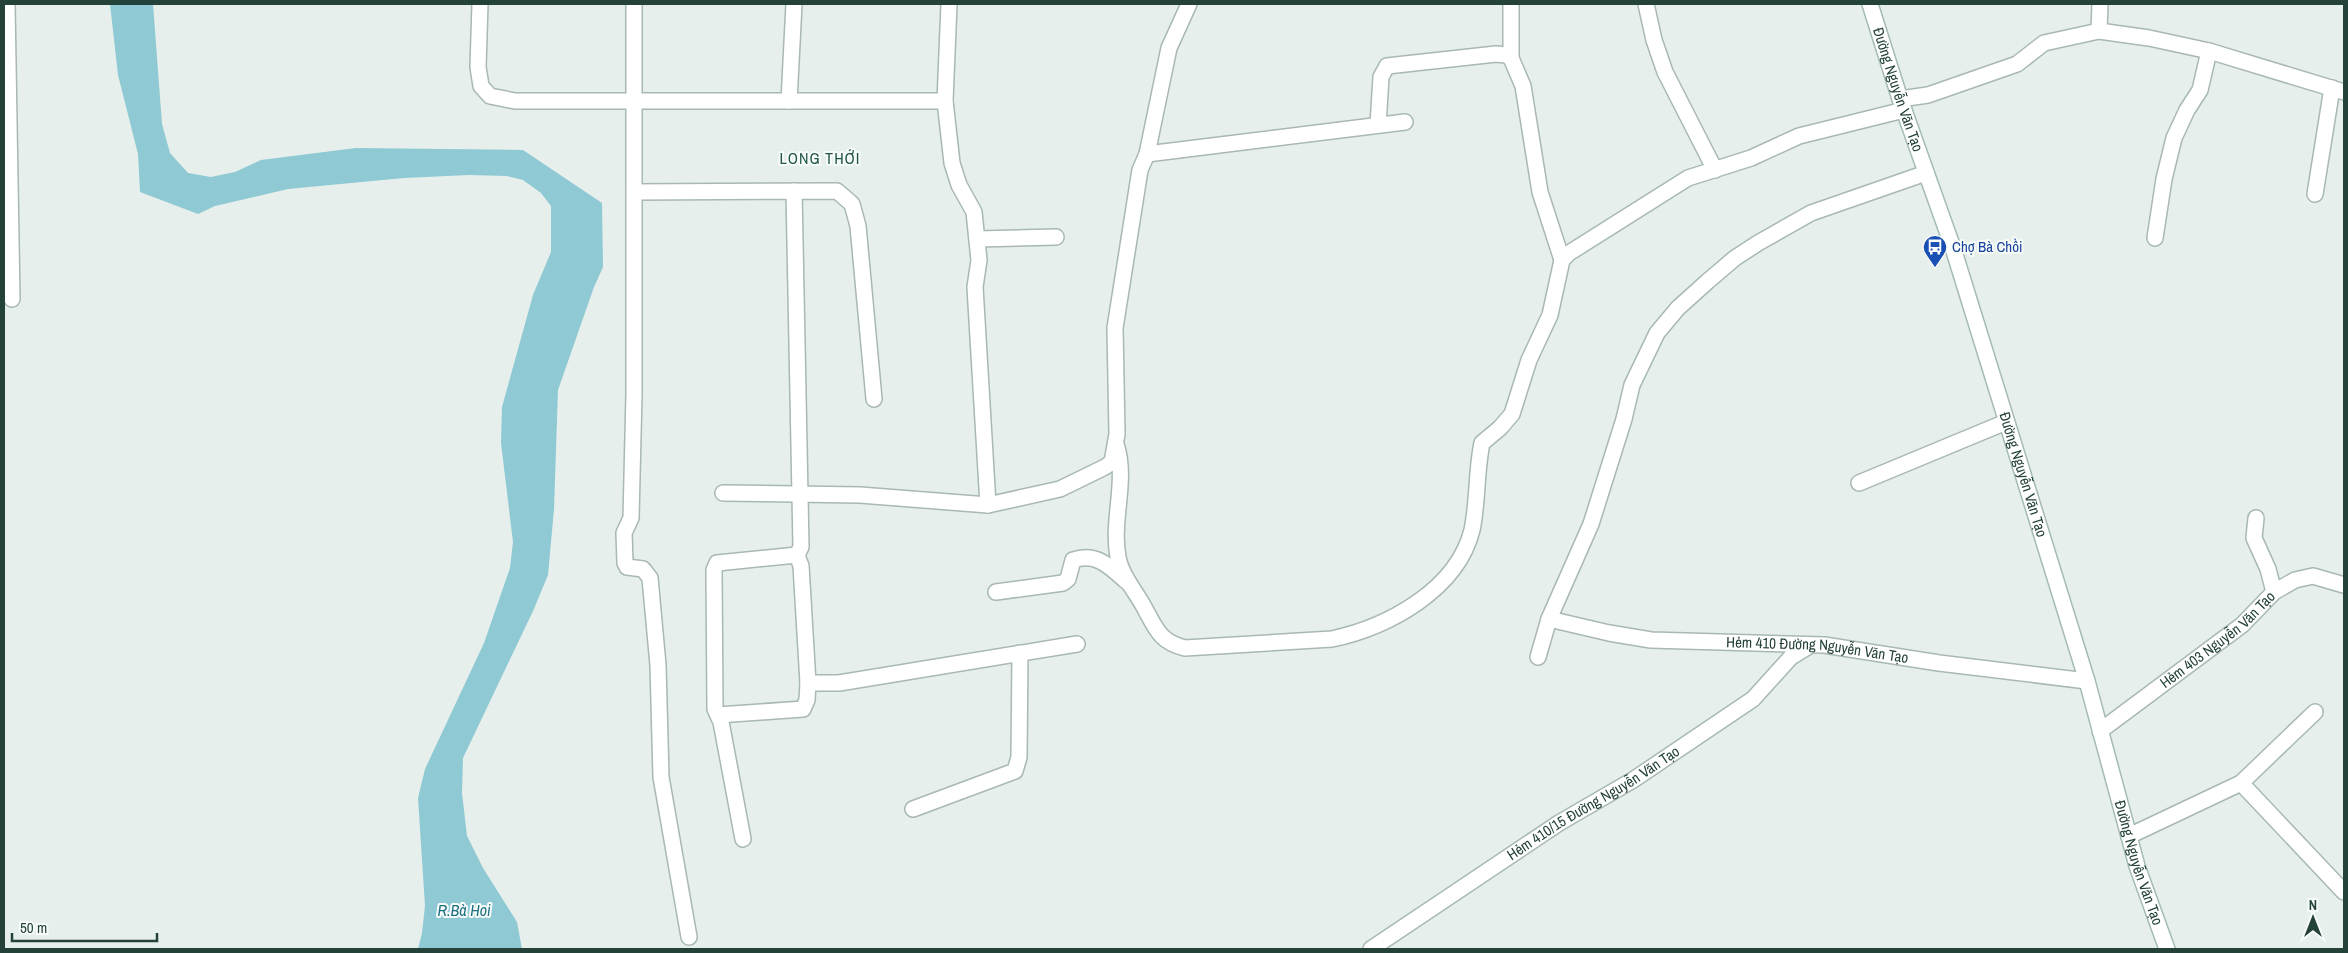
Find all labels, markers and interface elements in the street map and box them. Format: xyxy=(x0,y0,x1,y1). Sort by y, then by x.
street label: Đường Nguyễn Văn Tạo xyxy=(1868,25,1929,155)
district label: LONG THỚI xyxy=(780,147,860,169)
bus stop icon: Chợ Bà Chồi xyxy=(1922,234,1948,268)
place label: Chợ Bà Chồi xyxy=(1952,236,2022,257)
street label: Đường Nguyễn Văn Tạo xyxy=(1994,409,2053,540)
street label: Hẻm 403 Nguyễn Văn Tạo xyxy=(2155,586,2280,693)
street label: Hẻm 410 Đường Nguyễn Văn Tạo xyxy=(1726,631,1910,668)
street label: Hẻm 410/15 Đường Nguyễn Văn Tạo xyxy=(1503,740,1684,865)
street label: Đường Nguyễn Văn Tạo xyxy=(2110,798,2169,928)
north arrow xyxy=(2288,893,2338,943)
text: N xyxy=(2309,896,2317,914)
water label: R.Bà Hoi xyxy=(437,899,491,921)
scale bar xyxy=(12,910,158,942)
text: 50 m xyxy=(20,917,47,938)

